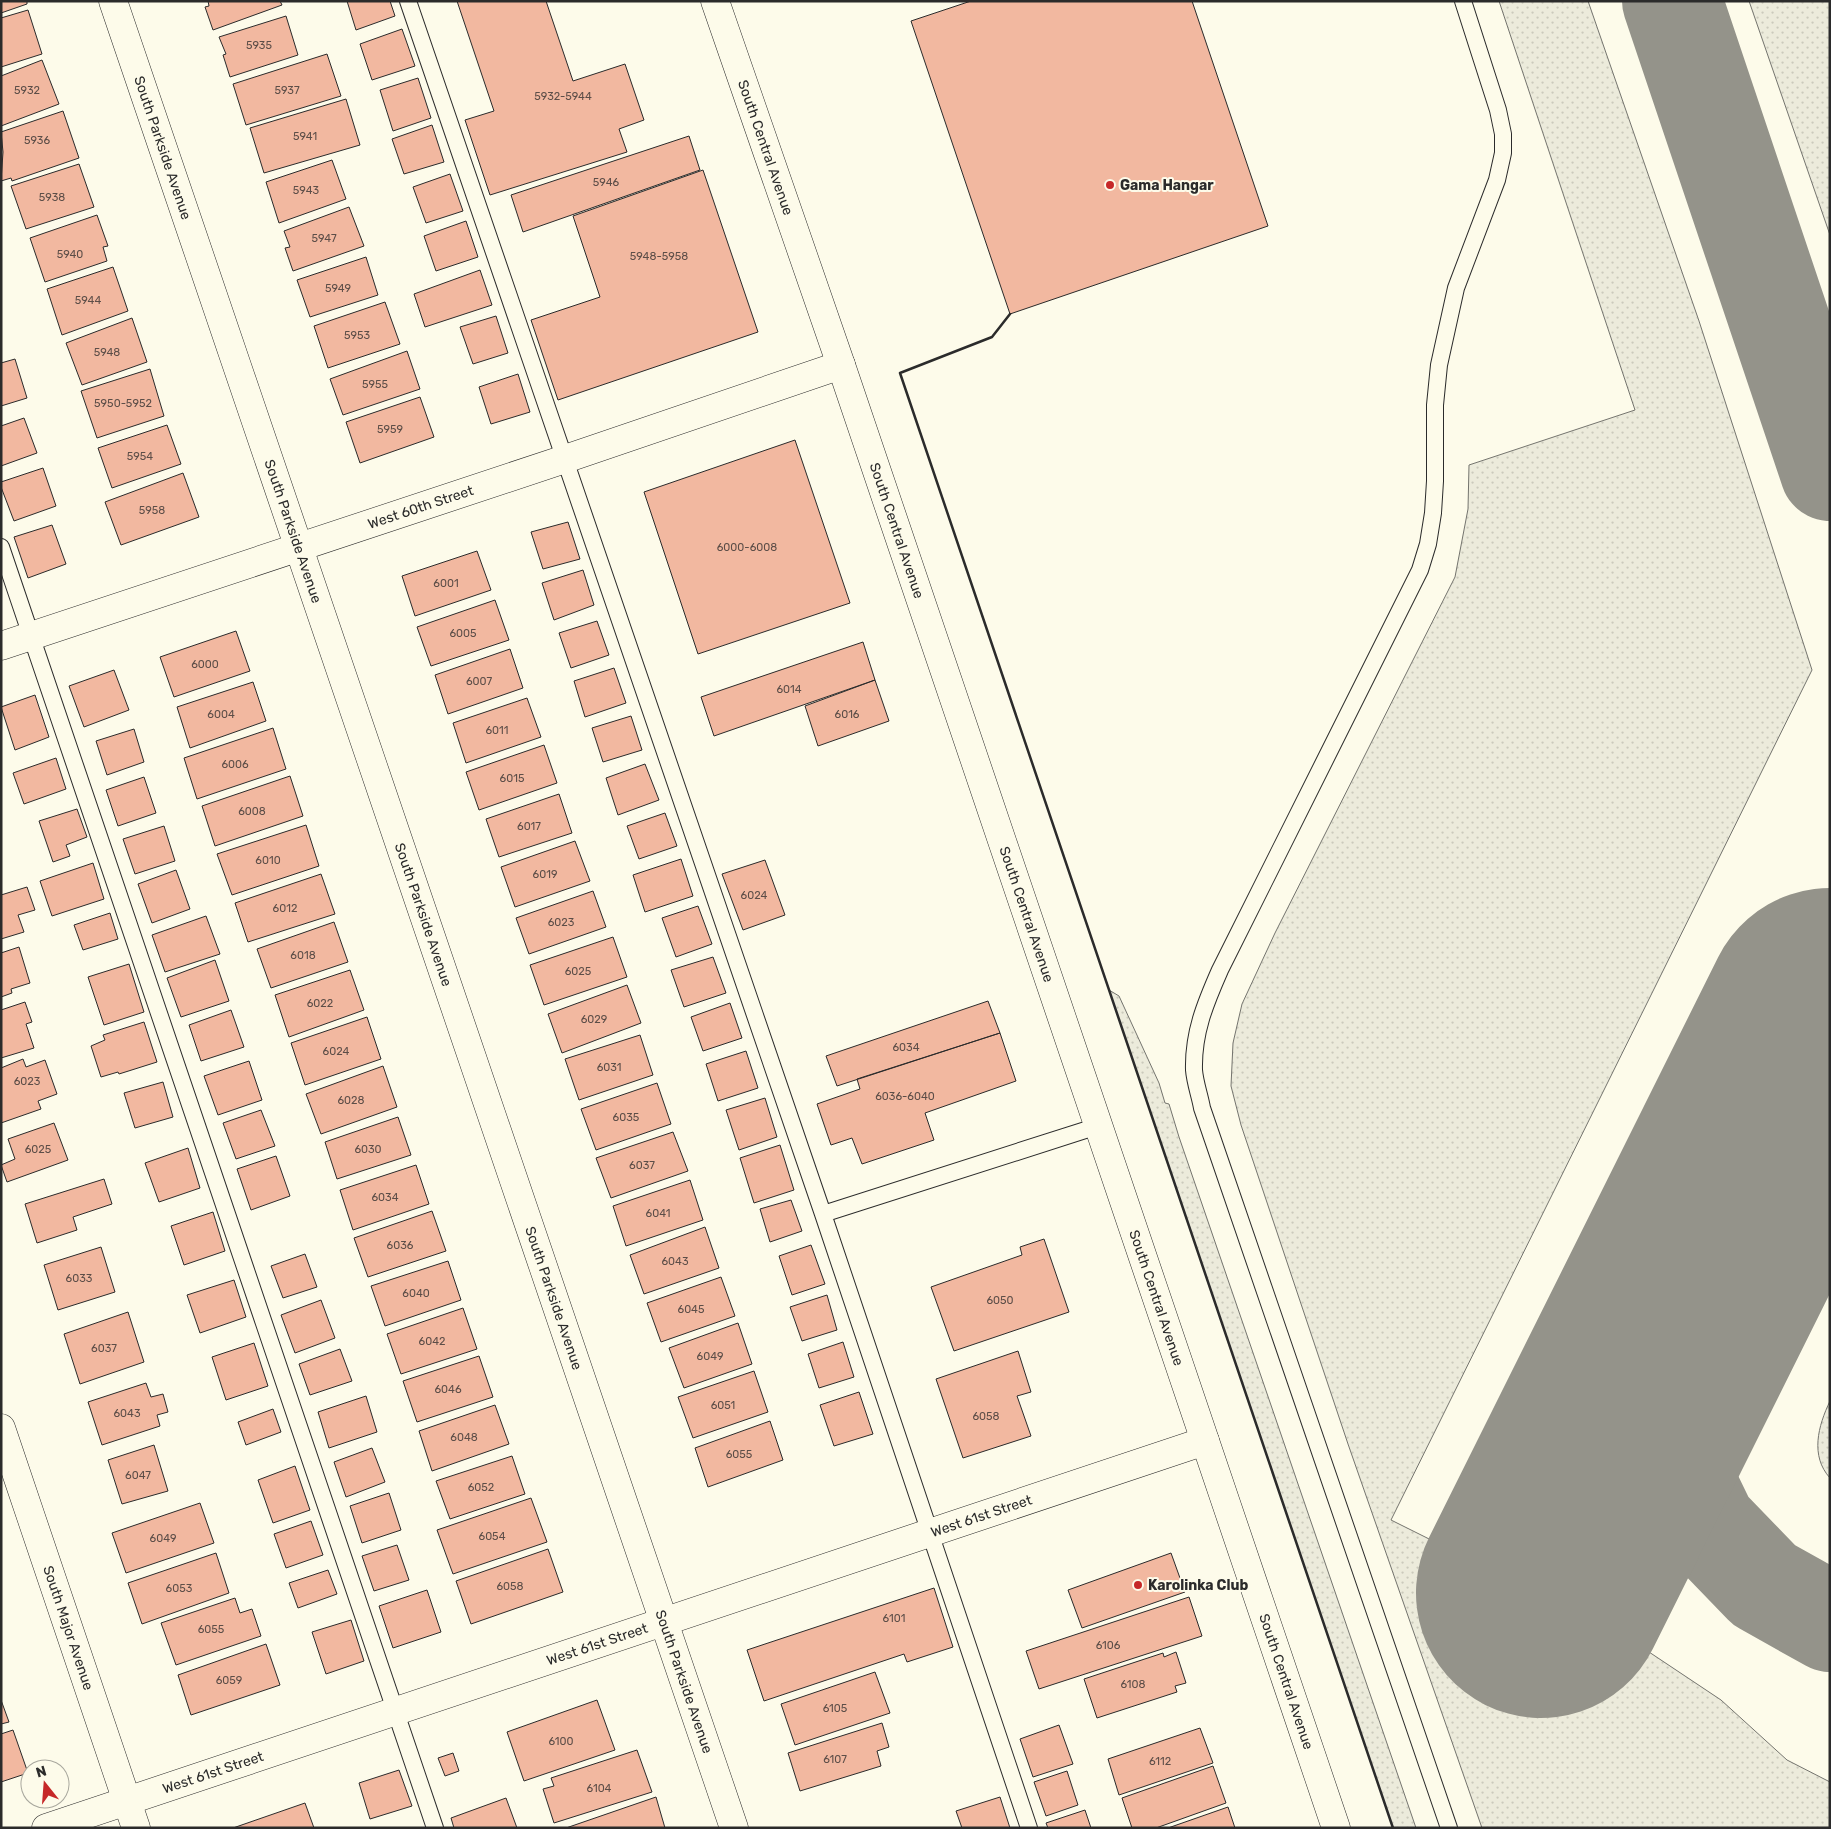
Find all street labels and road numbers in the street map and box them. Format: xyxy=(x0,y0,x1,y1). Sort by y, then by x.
street label: South Parkside Avenue xyxy=(131,74,195,222)
street label: South Central Avenue xyxy=(734,78,797,218)
street label: South Parkside Avenue xyxy=(261,457,326,605)
street label: South Central Avenue xyxy=(866,461,928,601)
street label: West 60th Street xyxy=(366,481,476,532)
street label: South Parkside Avenue xyxy=(391,841,456,989)
street label: South Central Avenue xyxy=(996,844,1058,984)
street label: South Parkside Avenue xyxy=(522,1224,586,1372)
street label: South Central Avenue xyxy=(1126,1228,1188,1368)
street label: West 61st Street xyxy=(929,1491,1034,1540)
street label: South Major Avenue xyxy=(40,1563,97,1693)
street label: South Parkside Avenue xyxy=(652,1608,717,1756)
street label: South Central Avenue xyxy=(1256,1611,1317,1752)
street label: West 61st Street xyxy=(544,1619,650,1669)
street label: West 61st Street xyxy=(160,1747,266,1797)

